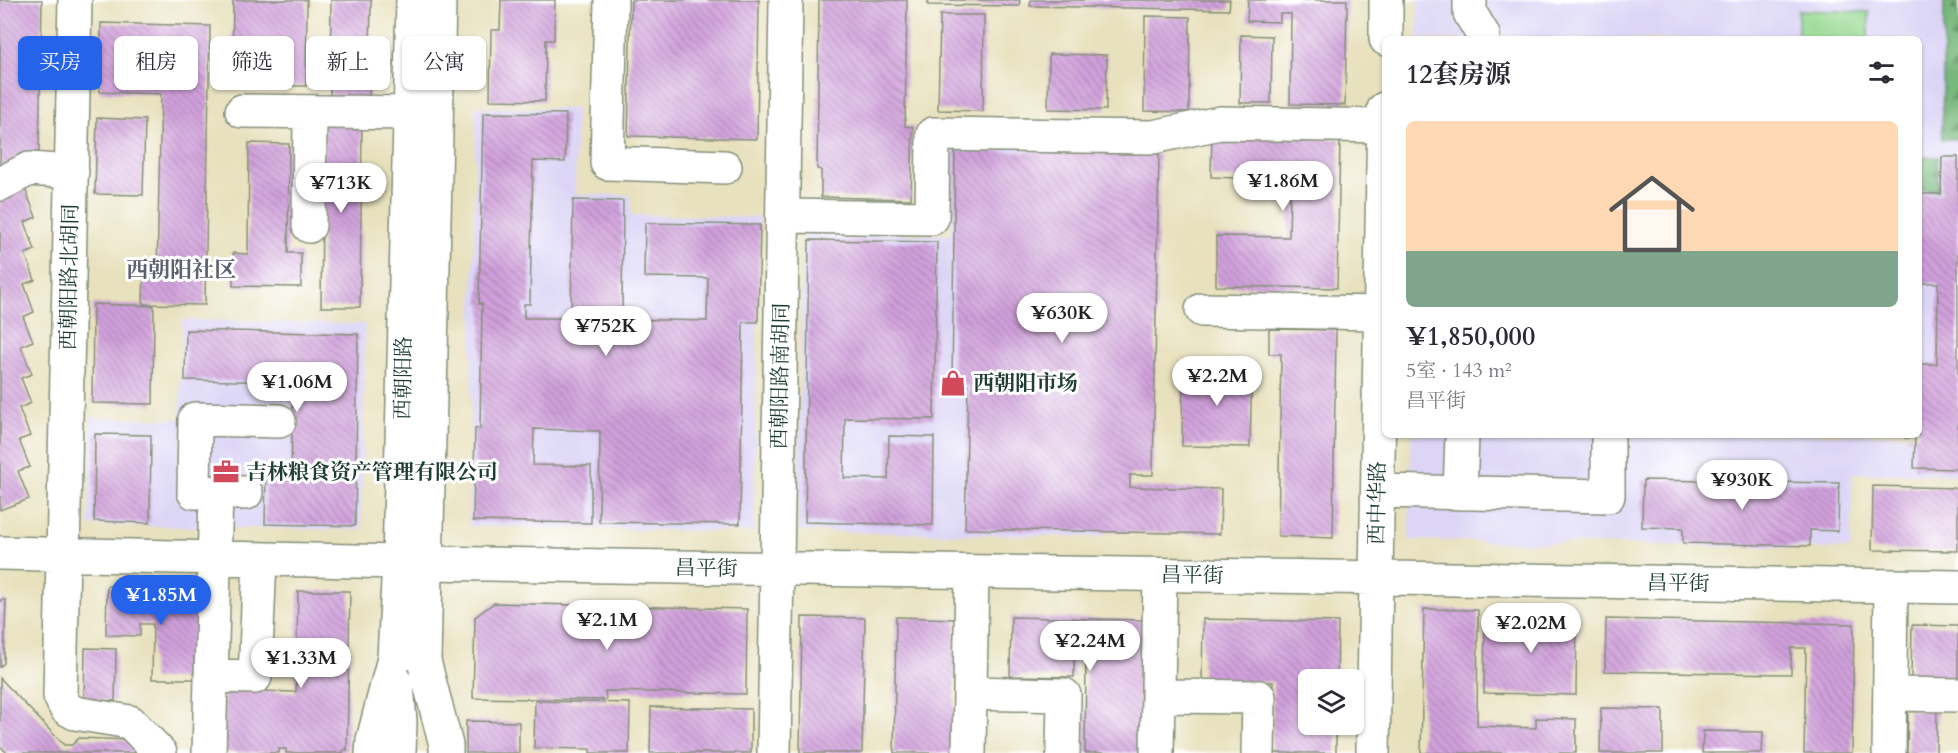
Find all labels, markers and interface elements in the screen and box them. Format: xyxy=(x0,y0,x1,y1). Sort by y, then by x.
chip: 买房 xyxy=(18,36,102,90)
chip: 租房 xyxy=(114,36,198,90)
chip: 筛选 xyxy=(210,36,294,90)
chip: 新上 xyxy=(306,36,390,90)
chip: 公寓 xyxy=(402,36,486,90)
icon: filters xyxy=(1865,56,1898,89)
text: 12套房源 xyxy=(1406,57,1511,92)
icon: home xyxy=(1598,160,1706,268)
pin: ¥1.86M xyxy=(1234,161,1332,212)
pin: ¥713K xyxy=(299,163,383,214)
text: ¥1.86M xyxy=(1247,167,1319,194)
text: ¥713K xyxy=(310,169,372,196)
street label: 西朝阳路北胡同 xyxy=(54,203,85,351)
district label: 西朝阳社区 xyxy=(126,255,236,285)
pin: ¥630K xyxy=(1020,293,1104,344)
text: ¥630K xyxy=(1031,299,1093,326)
street label: 西朝阳路南胡同 xyxy=(765,302,796,450)
pin: ¥752K xyxy=(564,306,648,357)
text: ¥752K xyxy=(575,312,637,339)
text: ¥1,850,000 xyxy=(1406,319,1535,354)
street label: 西朝阳路 xyxy=(388,336,419,420)
pin: ¥2.2M xyxy=(1175,356,1259,407)
text: 5室 · 143 m² xyxy=(1406,357,1512,384)
pin: ¥1.06M xyxy=(248,362,346,413)
text: ¥2.2M xyxy=(1186,362,1248,389)
text: ¥1.06M xyxy=(261,368,333,395)
shop icon: 西朝阳市场 xyxy=(938,368,968,398)
place label: 西朝阳市场 xyxy=(973,369,1078,398)
text: 昌平街 xyxy=(1406,387,1466,414)
office icon: 吉林粮食资产管理有限公司 xyxy=(211,457,241,487)
place label: 吉林粮食资产管理有限公司 xyxy=(246,458,498,487)
pin: ¥930K xyxy=(1700,460,1784,511)
street label: 西中华路 xyxy=(1362,461,1393,545)
text: ¥930K xyxy=(1711,466,1773,493)
street label: 昌平街 xyxy=(674,553,738,584)
street label: 昌平街 xyxy=(1160,560,1224,591)
street label: 昌平街 xyxy=(1646,568,1710,599)
pin: ¥1.85M xyxy=(112,575,210,626)
text: ¥1.85M xyxy=(125,581,197,608)
pin: ¥2.1M xyxy=(565,600,649,651)
pin: ¥2.02M xyxy=(1482,603,1580,654)
text: ¥2.1M xyxy=(576,606,638,633)
text: ¥2.02M xyxy=(1495,609,1567,636)
pin: ¥2.24M xyxy=(1041,621,1139,672)
text: ¥2.24M xyxy=(1054,627,1126,654)
pin: ¥1.33M xyxy=(252,638,350,689)
text: ¥1.33M xyxy=(265,644,337,671)
map controls xyxy=(1298,669,1364,735)
button: layers xyxy=(1298,669,1364,735)

